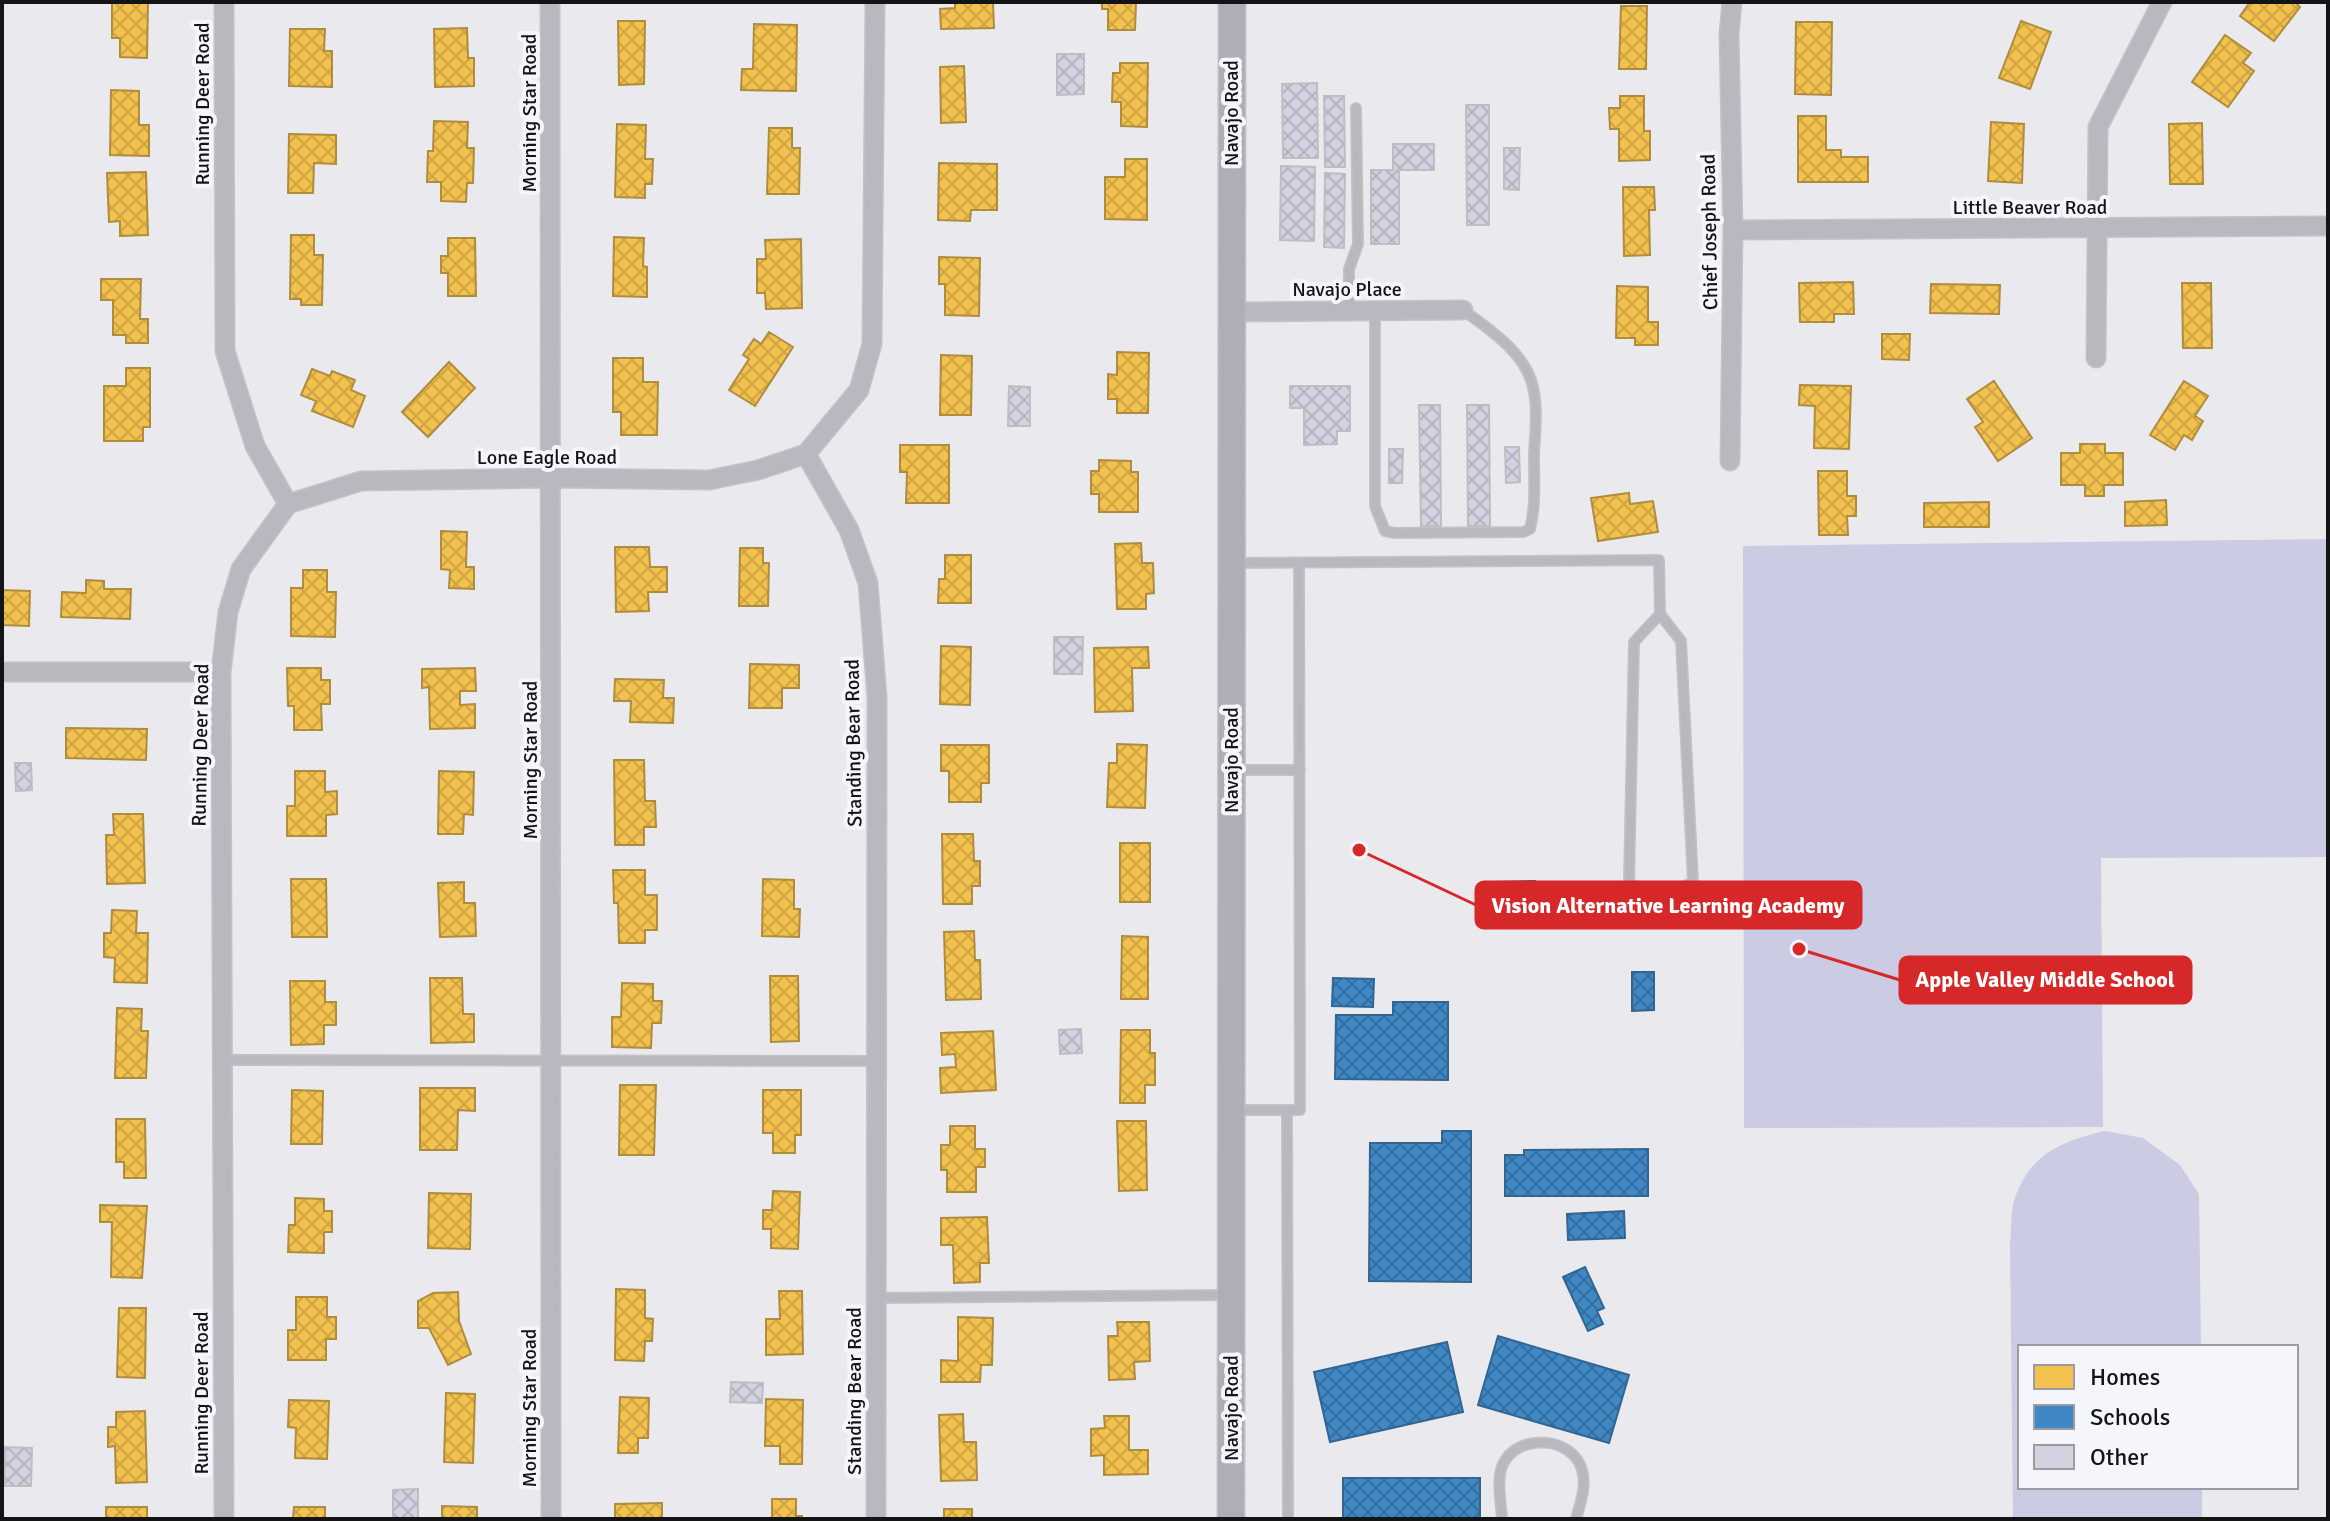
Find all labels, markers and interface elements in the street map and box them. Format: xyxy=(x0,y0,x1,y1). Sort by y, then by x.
street label: Running Deer Road xyxy=(190,22,215,186)
street label: Morning Star Road xyxy=(517,34,542,192)
street label: Navajo Road xyxy=(1219,60,1244,166)
street label: Chief Joseph Road xyxy=(1696,154,1723,310)
street label: Little Beaver Road xyxy=(1953,195,2107,220)
street label: Navajo Place xyxy=(1292,277,1402,302)
street label: Lone Eagle Road xyxy=(477,445,617,470)
street label: Standing Bear Road xyxy=(840,659,867,827)
street label: Running Deer Road xyxy=(187,663,214,827)
street label: Morning Star Road xyxy=(518,681,543,839)
street label: Navajo Road xyxy=(1219,707,1244,813)
callout: Vision Alternative Learning Academy xyxy=(1476,882,1861,928)
text: Vision Alternative Learning Academy xyxy=(1492,892,1845,919)
callout: Apple Valley Middle School xyxy=(1900,957,2191,1003)
text: Apple Valley Middle School xyxy=(1915,966,2175,993)
street label: Standing Bear Road xyxy=(842,1307,867,1475)
street label: Running Deer Road xyxy=(189,1311,214,1475)
street label: Morning Star Road xyxy=(517,1329,542,1487)
legend xyxy=(2018,1345,2298,1489)
street label: Navajo Road xyxy=(1219,1355,1244,1461)
text: Homes xyxy=(2090,1362,2160,1392)
text: Schools xyxy=(2090,1402,2170,1432)
text: Other xyxy=(2090,1442,2148,1472)

